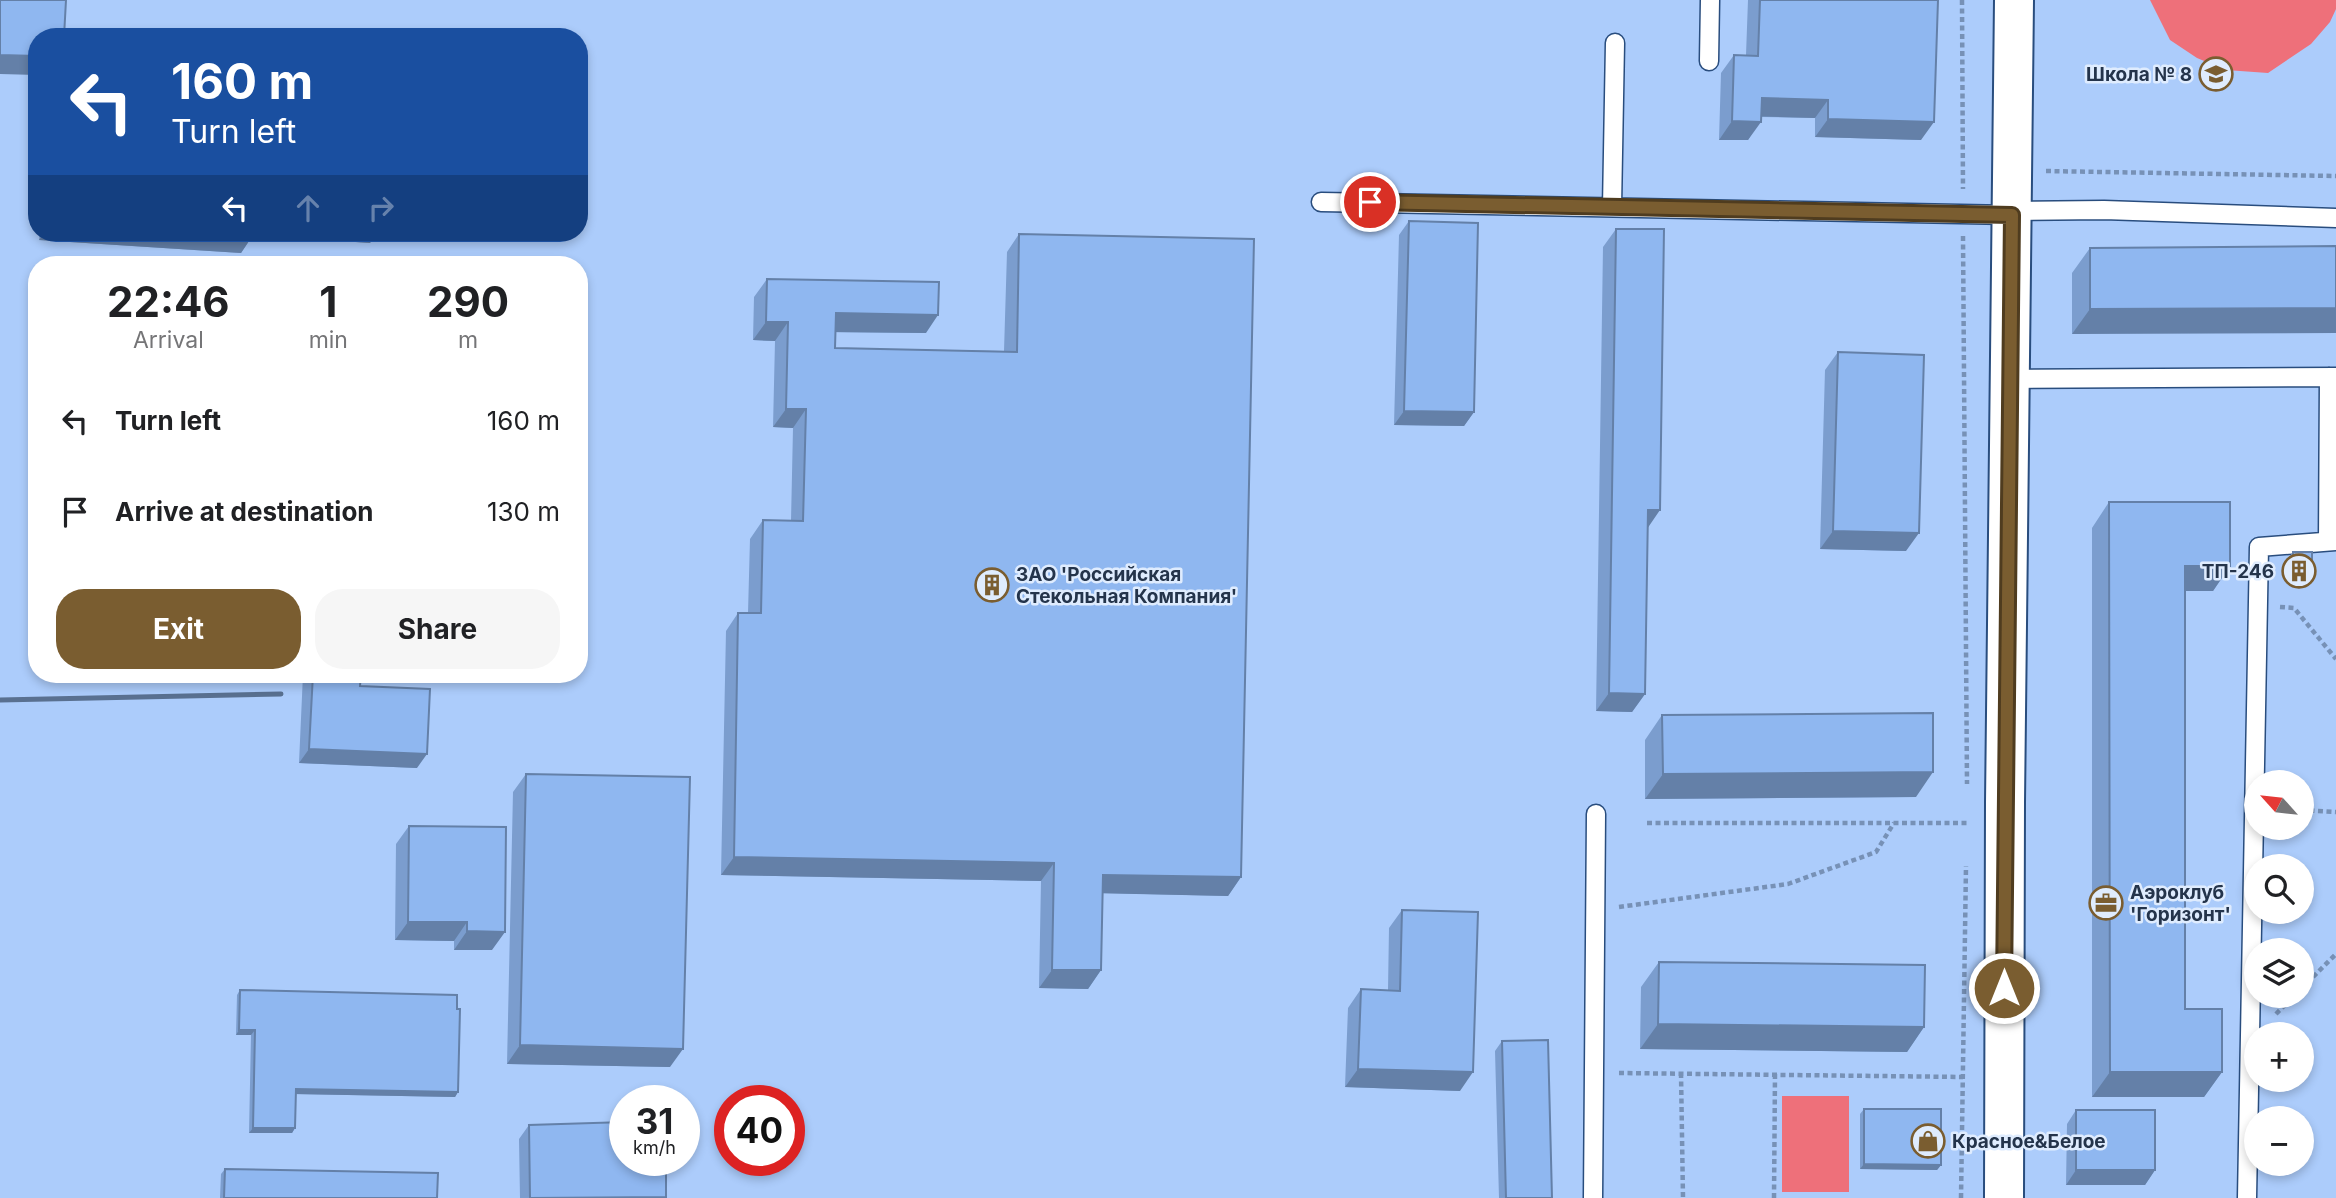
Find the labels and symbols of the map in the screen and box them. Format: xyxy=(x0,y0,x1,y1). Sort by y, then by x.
school or university icon: Школа № 8 xyxy=(2197,55,2235,93)
place label: Школа № 8 xyxy=(2086,63,2192,86)
pin xyxy=(1340,172,1400,232)
building icon: ТП-246 xyxy=(2280,552,2318,590)
place label: ТП-246 xyxy=(2202,560,2274,583)
place label: ЗАО 'Российская Стекольная Компания' xyxy=(1016,563,1237,608)
building icon: ЗАО 'Российская Стекольная Компания' xyxy=(973,566,1011,604)
north arrow xyxy=(2244,770,2314,840)
place label: Аэроклуб 'Горизонт' xyxy=(2130,881,2231,926)
office icon: Аэроклуб 'Горизонт' xyxy=(2087,884,2125,922)
position arrow xyxy=(1967,951,2041,1025)
speed limit sign: 40 xyxy=(714,1085,805,1176)
shop icon: Красное&Белое xyxy=(1909,1122,1947,1160)
place label: Красное&Белое xyxy=(1952,1130,2106,1153)

